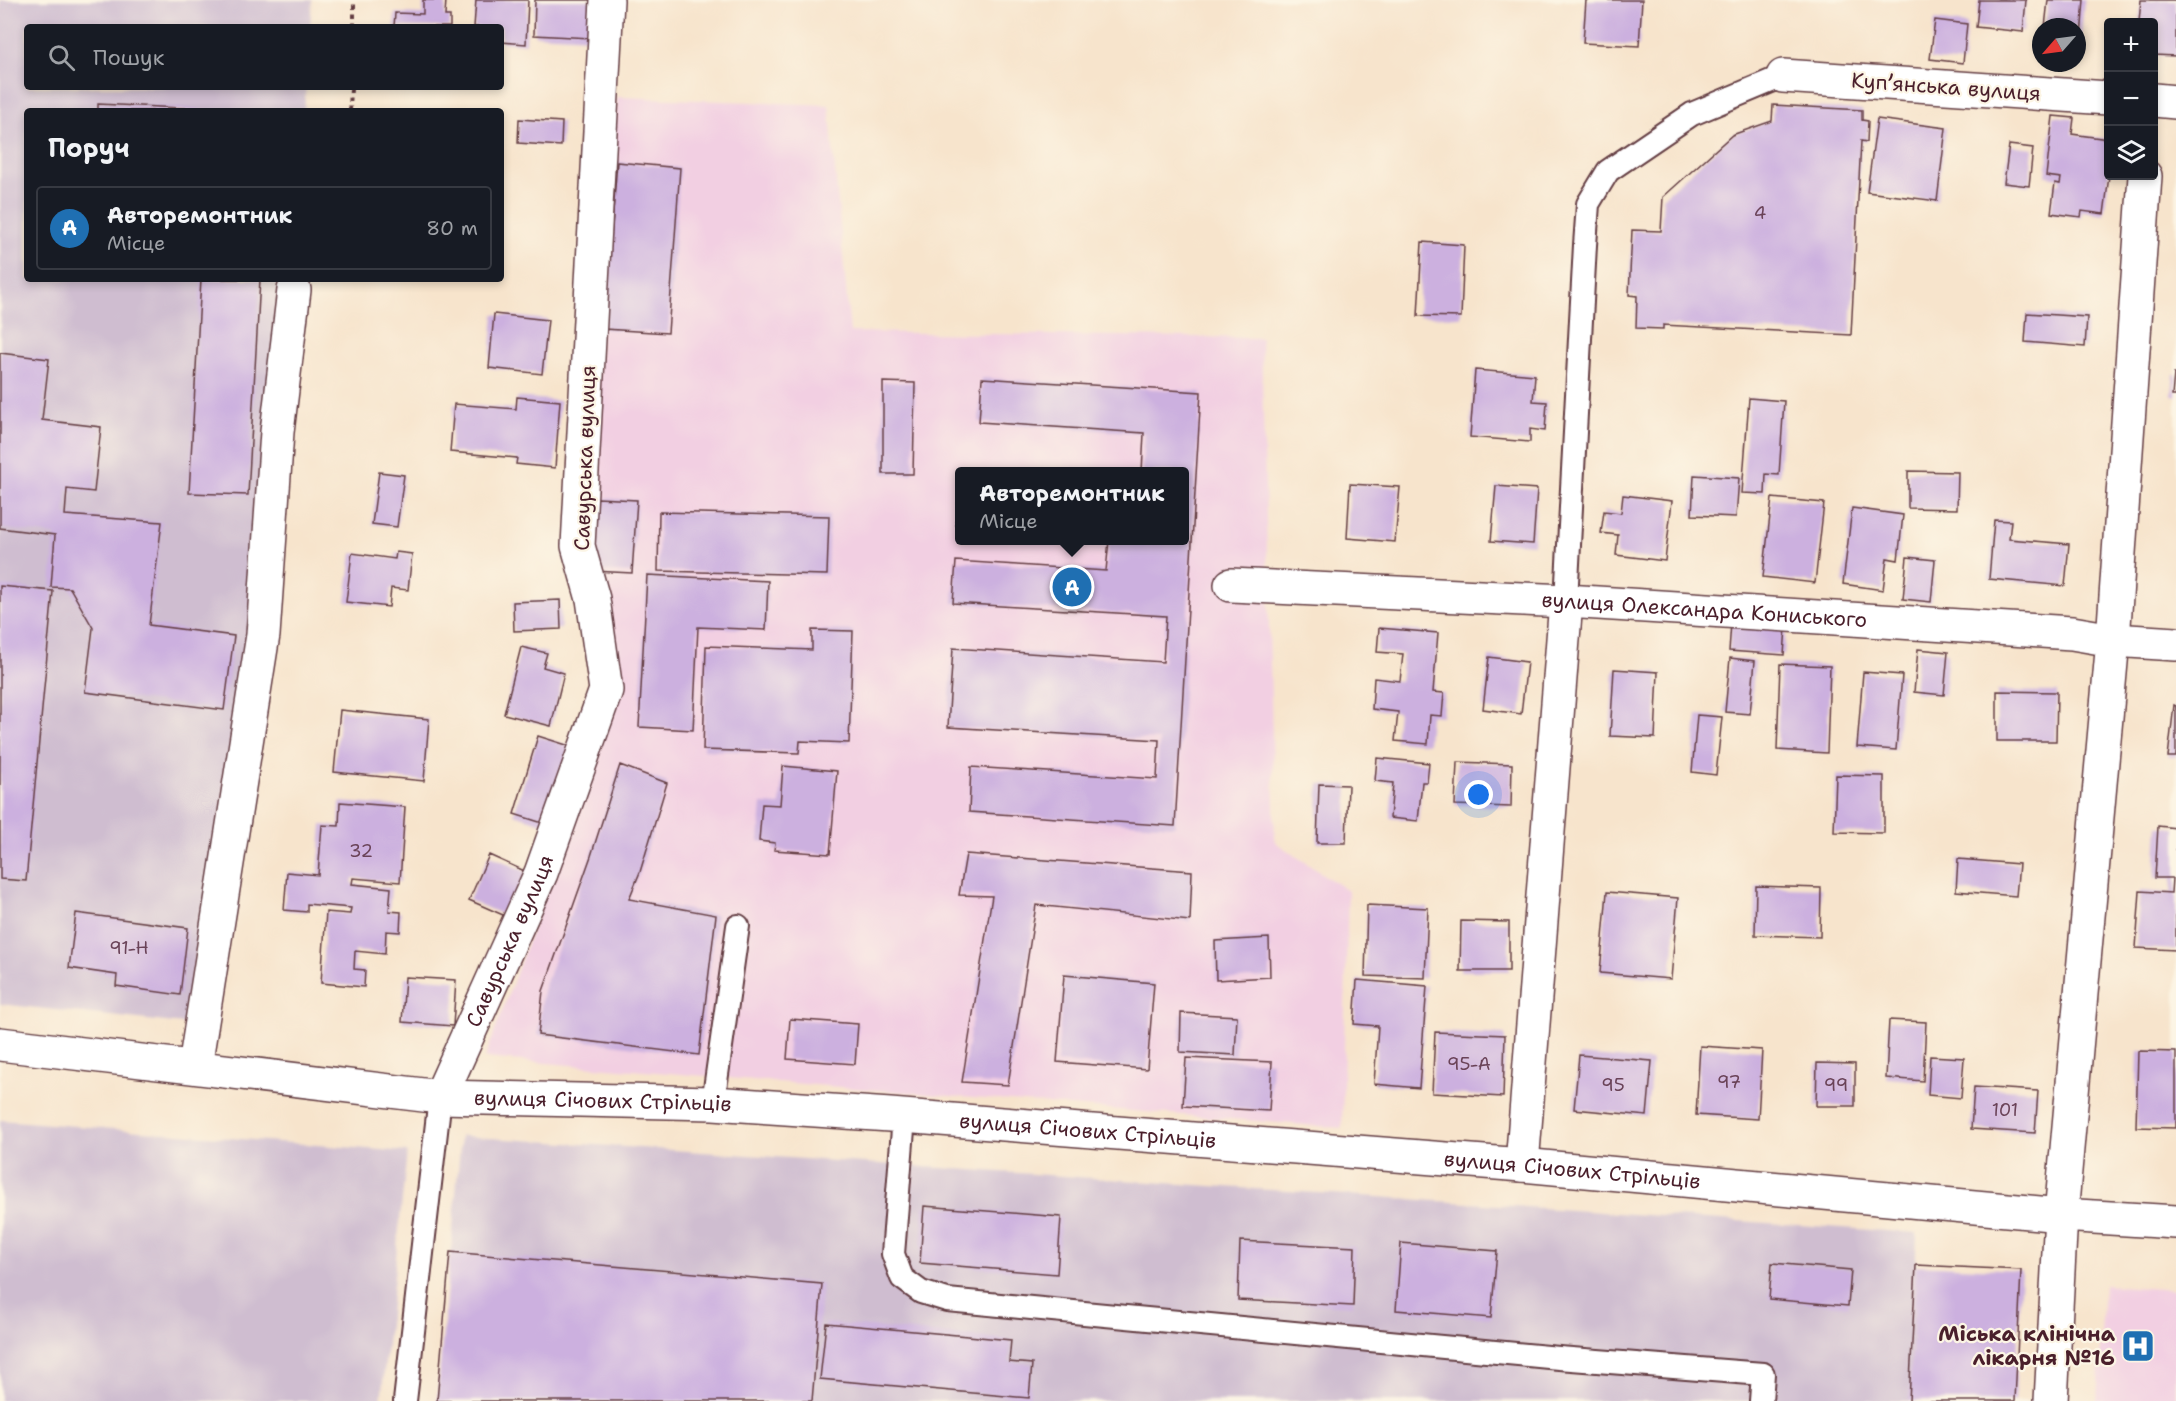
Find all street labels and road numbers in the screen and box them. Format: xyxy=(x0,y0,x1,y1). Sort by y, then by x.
street label: Купʼянська вулиця xyxy=(1850,66,2042,108)
street label: Савурська вулиця xyxy=(568,365,602,551)
street label: вулиця Олександра Кониського xyxy=(1541,586,1868,634)
street label: Савурська вулиця xyxy=(459,851,560,1032)
street label: вулиця Січових Стрільців xyxy=(474,1084,732,1118)
street label: вулиця Січових Стрільців xyxy=(958,1107,1217,1155)
street label: вулиця Січових Стрільців xyxy=(1443,1145,1702,1195)

